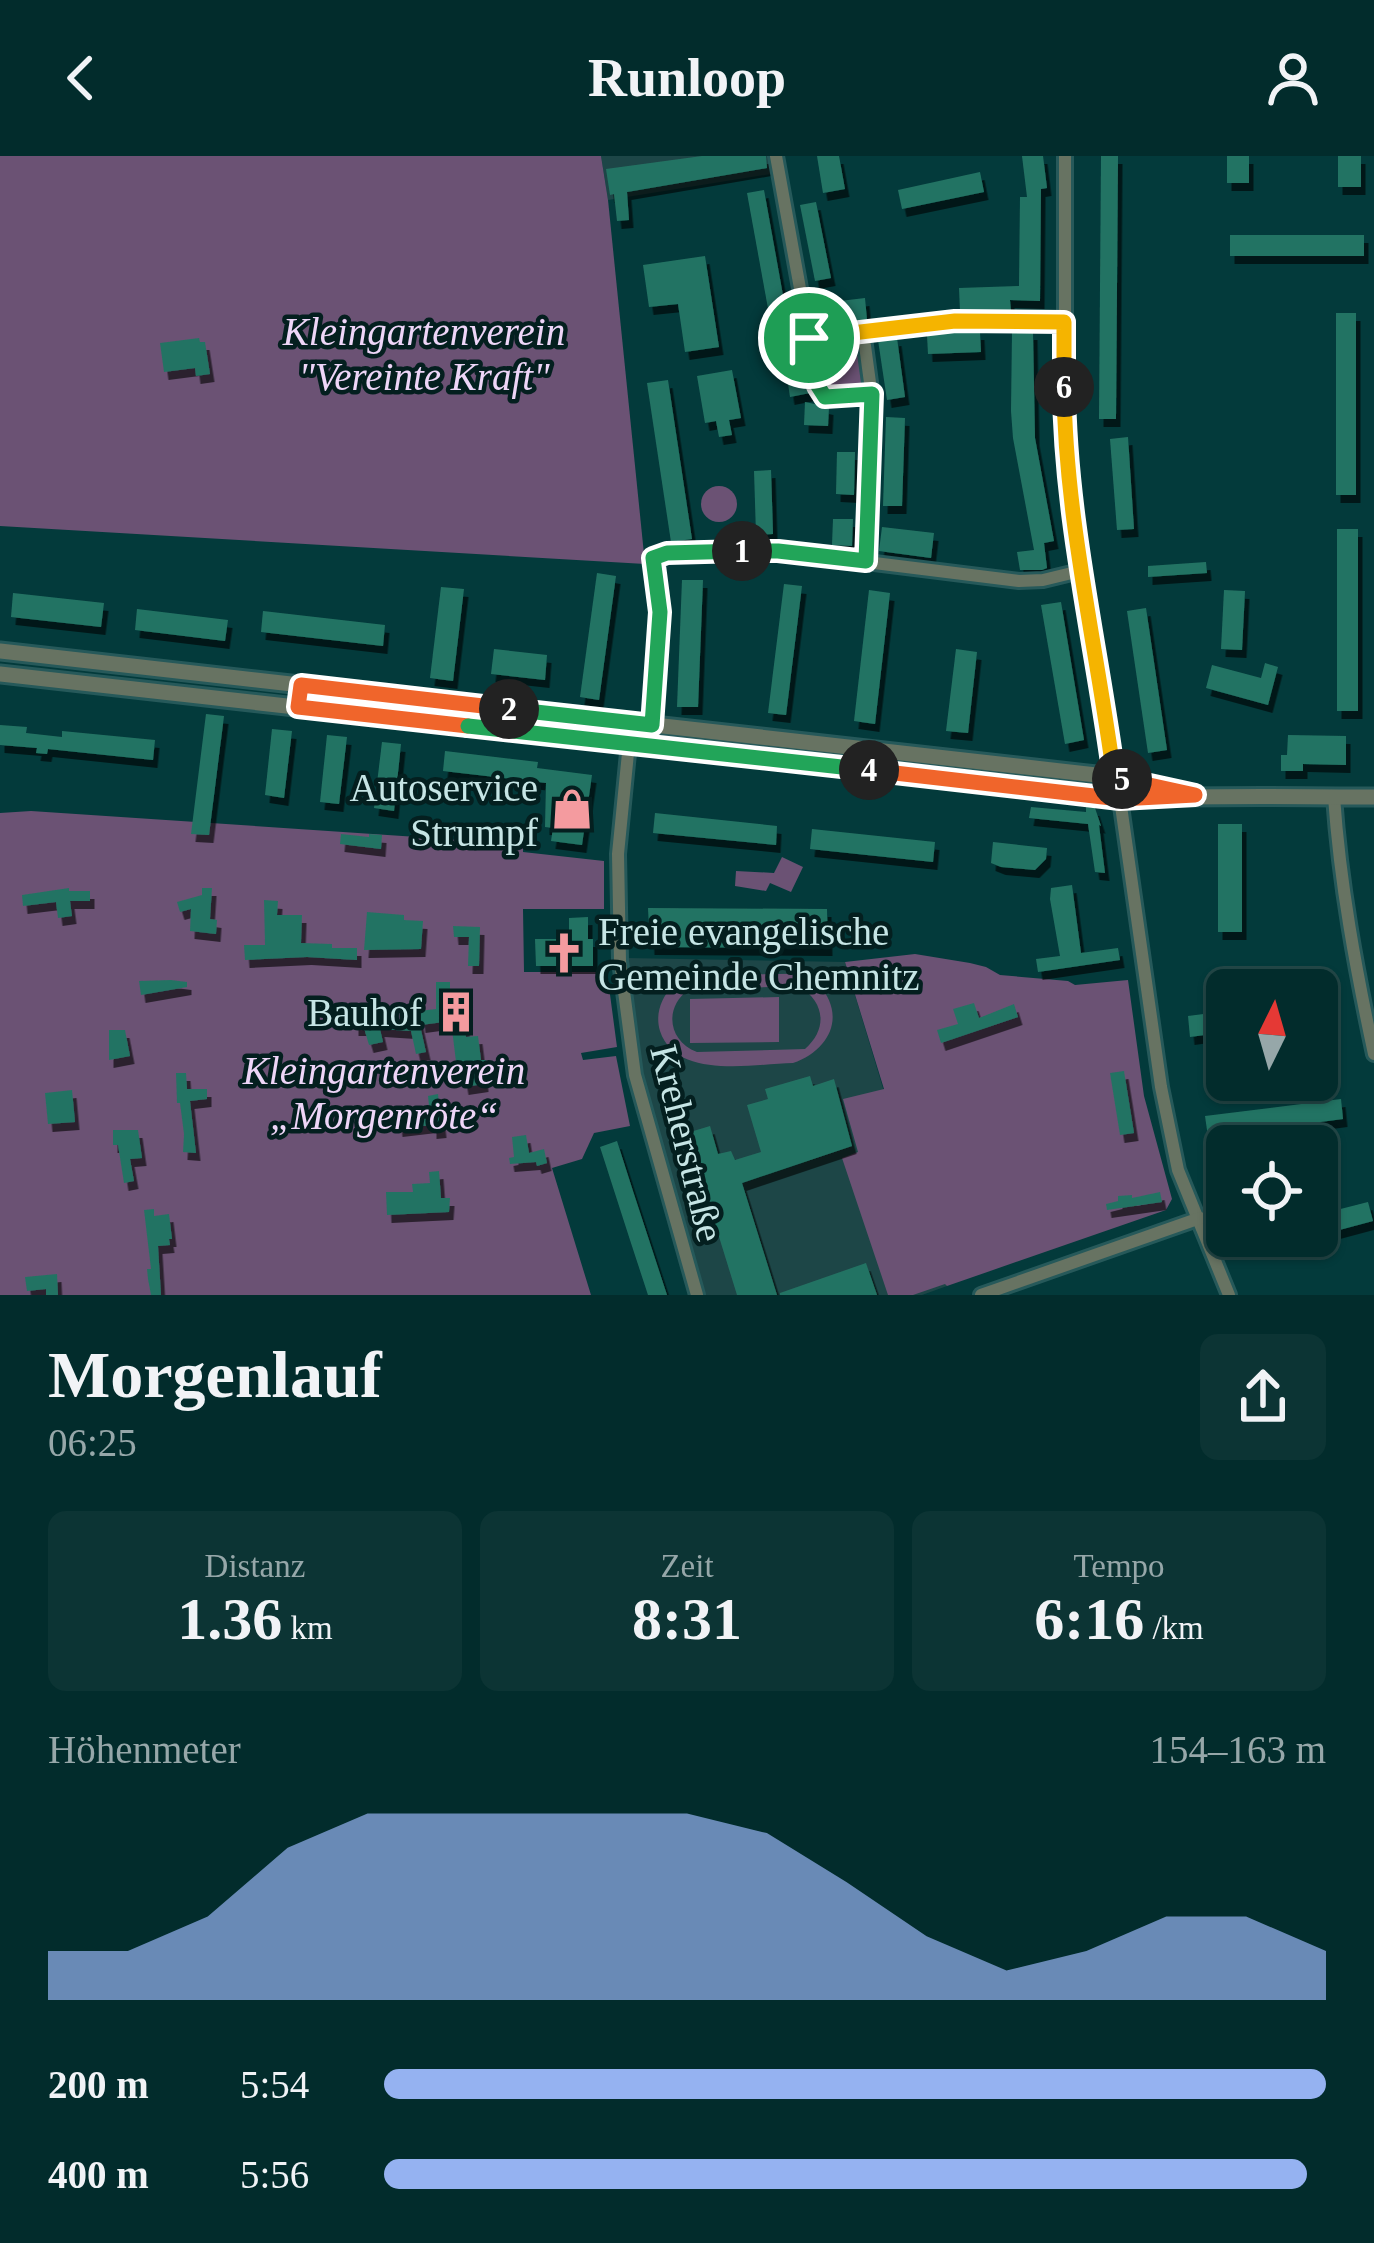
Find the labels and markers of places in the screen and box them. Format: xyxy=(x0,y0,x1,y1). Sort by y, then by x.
pin xyxy=(758,287,860,389)
pin: 6 xyxy=(1034,357,1094,417)
pin: 1 xyxy=(712,521,772,581)
pin: 2 xyxy=(479,679,539,739)
pin: 4 xyxy=(839,740,899,800)
pin: 5 xyxy=(1092,749,1152,809)
place label: Autoservice Strumpf xyxy=(350,766,538,855)
shop icon: Autoservice Strumpf xyxy=(549,786,595,832)
place label: Freie evangelische Gemeinde Chemnitz xyxy=(598,910,920,998)
church icon: Freie evangelische Gemeinde Chemnitz xyxy=(541,930,587,976)
building icon: Bauhof xyxy=(433,989,479,1035)
place label: Bauhof xyxy=(307,991,422,1034)

